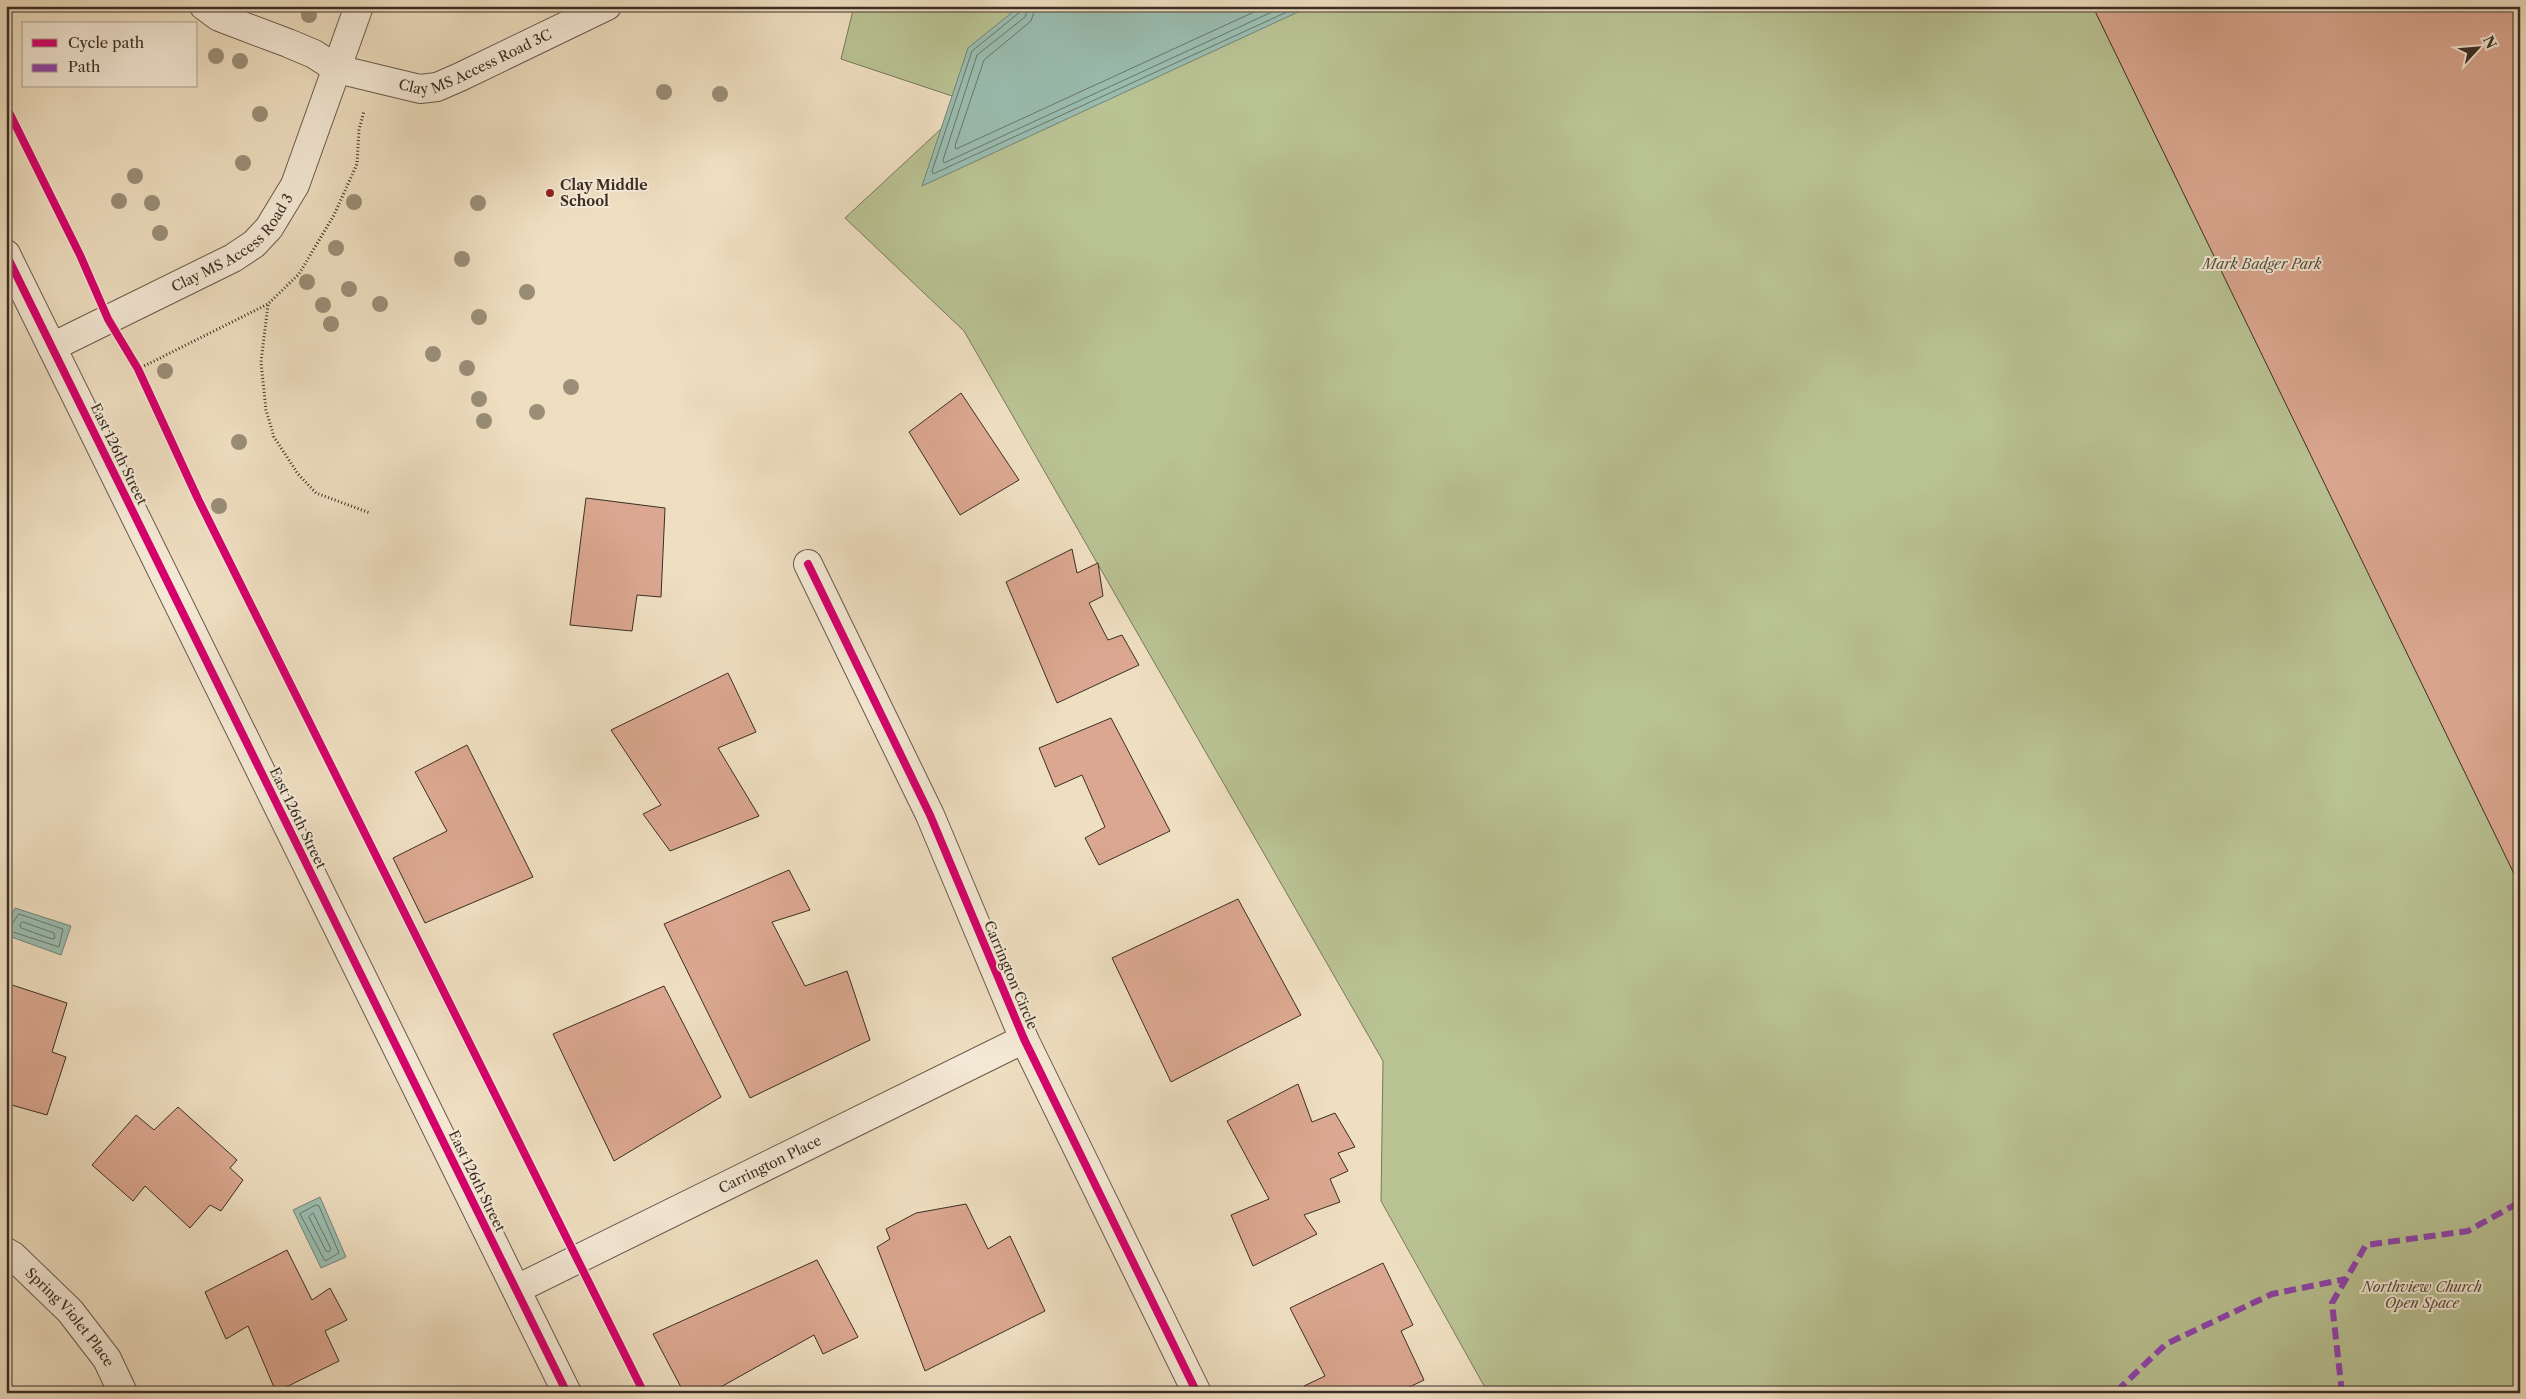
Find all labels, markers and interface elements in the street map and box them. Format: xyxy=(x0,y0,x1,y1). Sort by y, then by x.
legend xyxy=(22,22,198,88)
north arrow xyxy=(2454,22,2504,72)
street label: Clay MS Access Road 3C xyxy=(397,25,554,98)
text: Cycle path xyxy=(68,33,145,52)
text: N xyxy=(2479,33,2500,52)
text: Path xyxy=(68,57,101,76)
place label: Clay Middle School xyxy=(560,176,648,210)
marker: Clay Middle School xyxy=(544,187,556,199)
street label: Clay MS Access Road 3 xyxy=(168,190,297,296)
park label: Mark Badger Park xyxy=(2201,255,2322,273)
street label: East 126th Street xyxy=(87,400,151,508)
street label: East 126th Street xyxy=(266,764,330,872)
street label: Carrington Circle xyxy=(980,918,1042,1032)
street label: East 126th Street xyxy=(445,1127,509,1235)
street label: Carrington Place xyxy=(715,1131,824,1197)
street label: Spring Violet Place xyxy=(22,1264,118,1370)
park label: Northview Church Open Space xyxy=(2361,1278,2482,1312)

